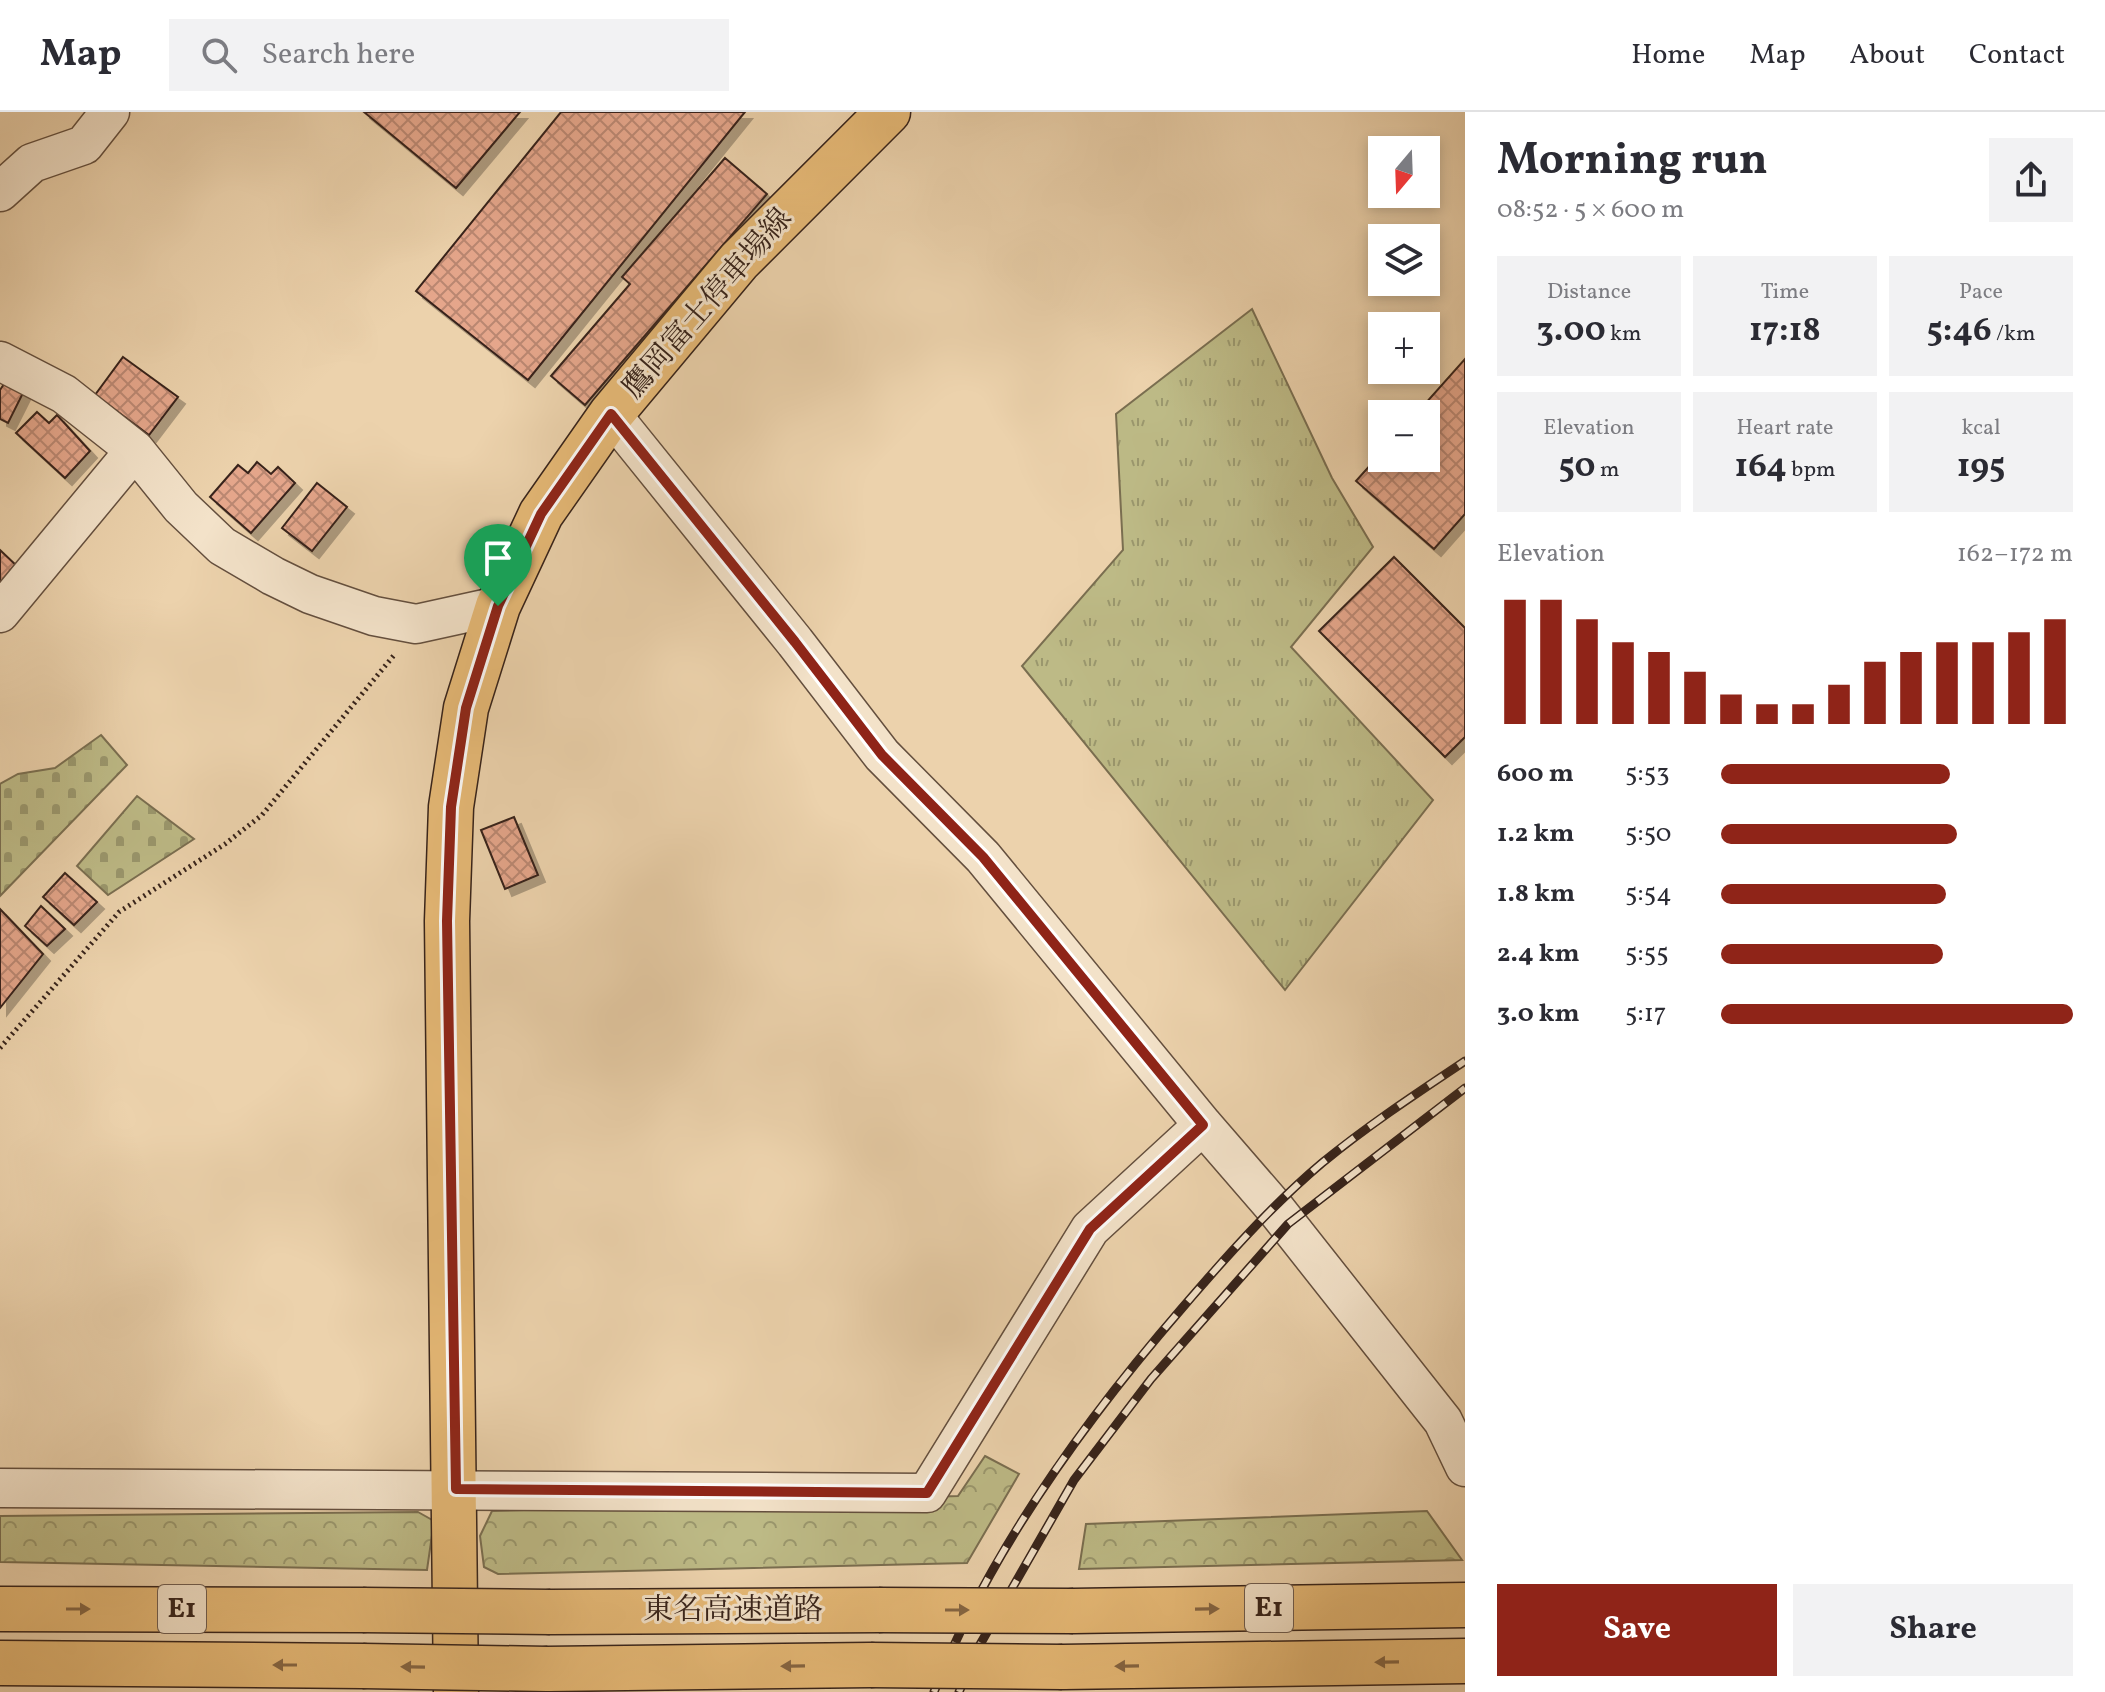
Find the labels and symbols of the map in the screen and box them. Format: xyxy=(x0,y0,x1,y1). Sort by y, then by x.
north arrow xyxy=(1368,136,1440,208)
street label: 鷹岡富士停車場線 xyxy=(613,200,803,408)
pin xyxy=(464,524,532,606)
road number: E1 xyxy=(1245,1584,1293,1632)
road number: E1 xyxy=(158,1585,206,1633)
street label: 東名高速道路 xyxy=(643,1590,823,1632)
one-way arrow xyxy=(66,1603,91,1615)
one-way arrow xyxy=(1195,1603,1220,1615)
one-way arrow xyxy=(945,1604,970,1616)
one-way arrow xyxy=(1374,1656,1399,1669)
one-way arrow xyxy=(272,1659,297,1671)
one-way arrow xyxy=(400,1660,425,1673)
one-way arrow xyxy=(780,1660,805,1672)
one-way arrow xyxy=(1114,1660,1139,1672)

